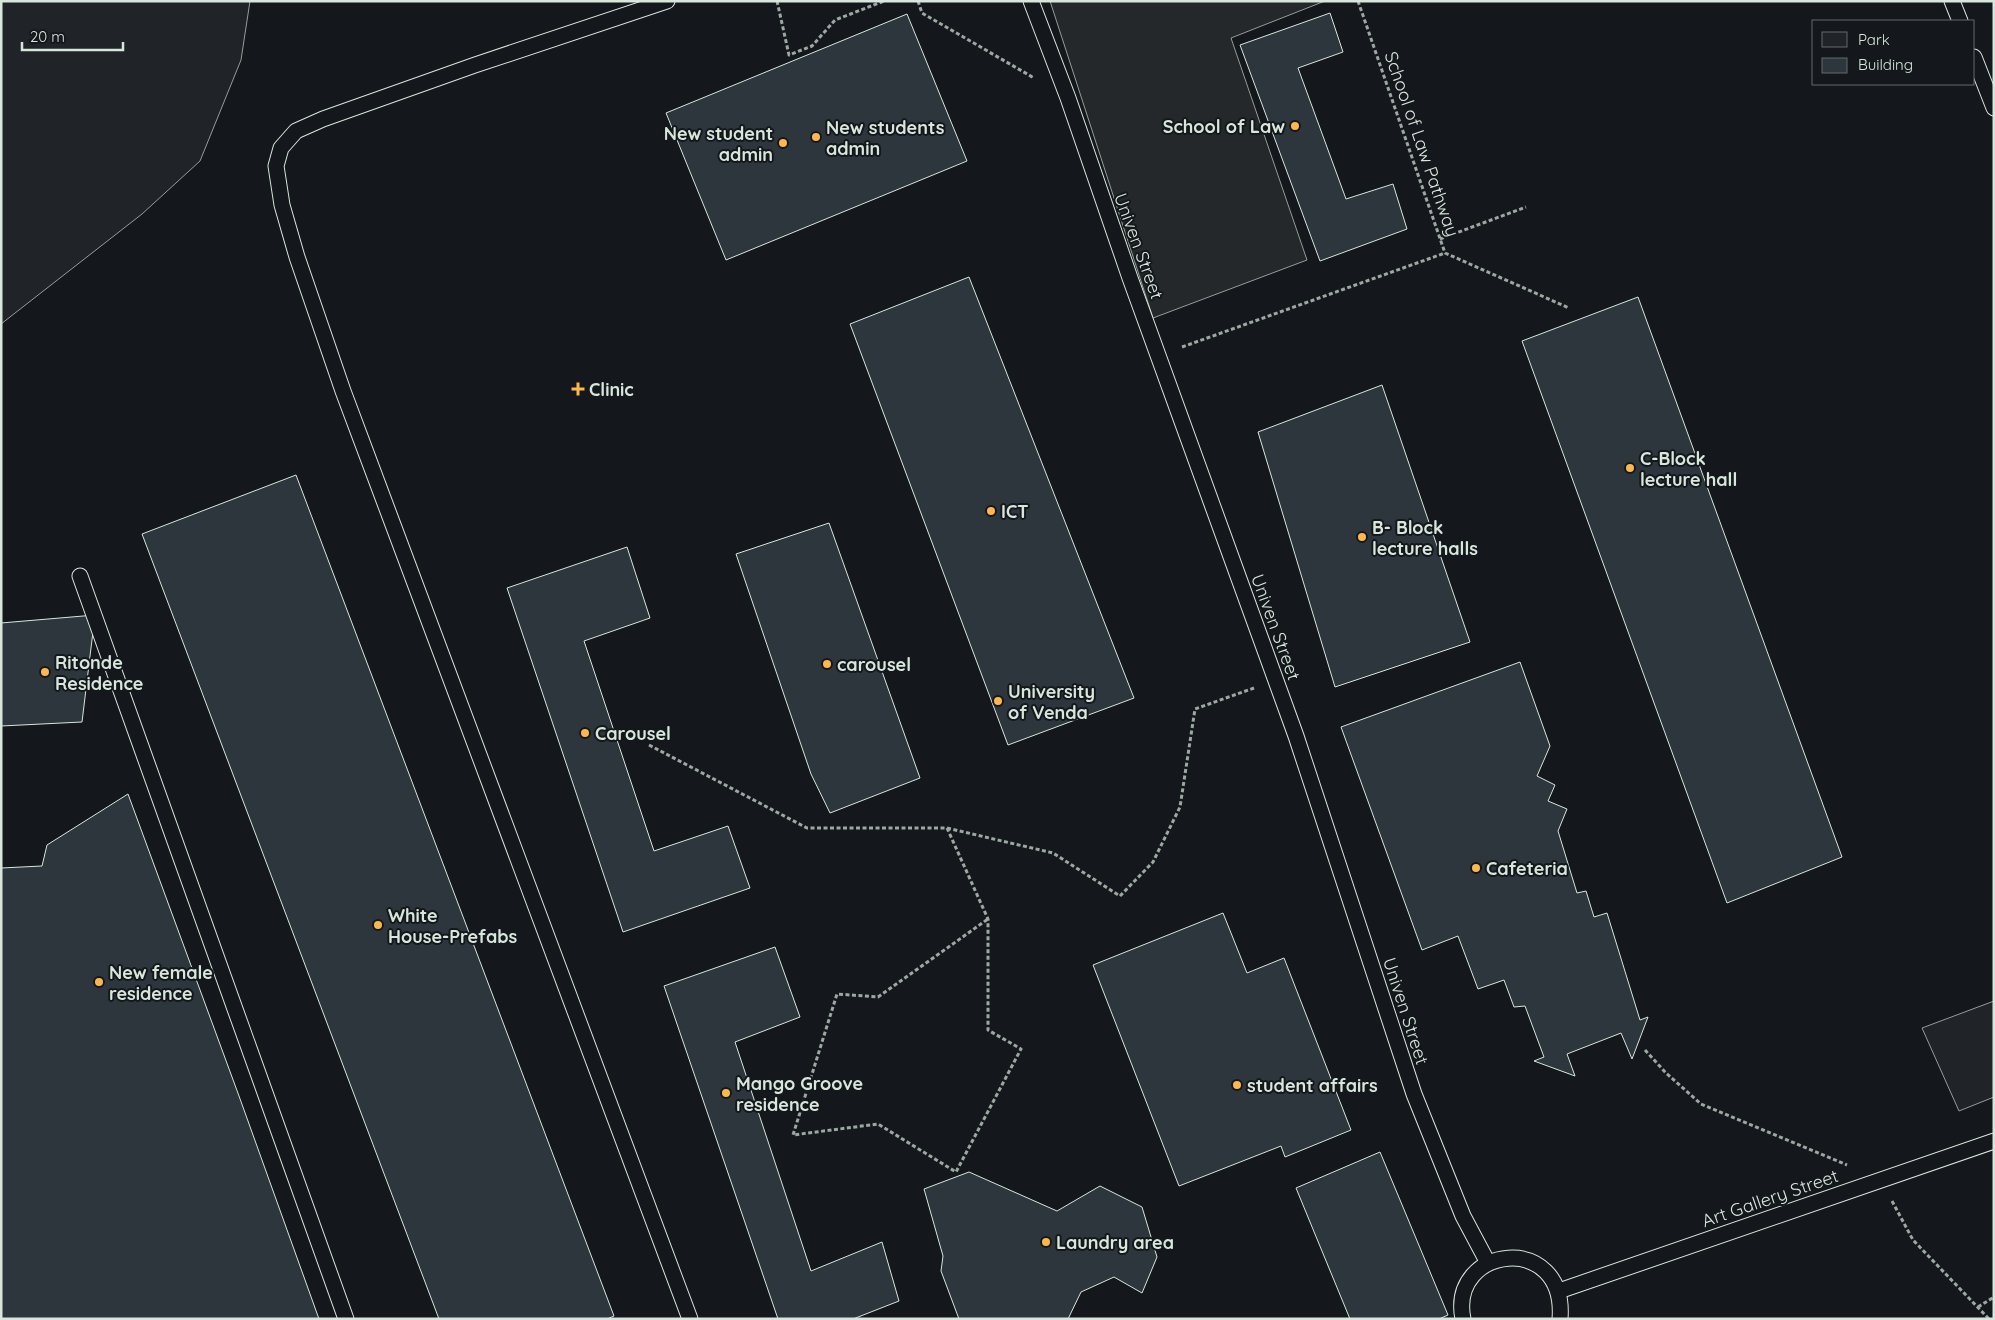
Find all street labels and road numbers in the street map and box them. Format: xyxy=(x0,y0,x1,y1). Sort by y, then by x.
street label: School of Law Pathway xyxy=(1380,48,1464,240)
street label: Univen Street xyxy=(1109,190,1169,302)
street label: Univen Street xyxy=(1246,571,1306,683)
street label: Univen Street xyxy=(1378,955,1434,1067)
street label: Art Gallery Street xyxy=(1699,1164,1841,1232)

